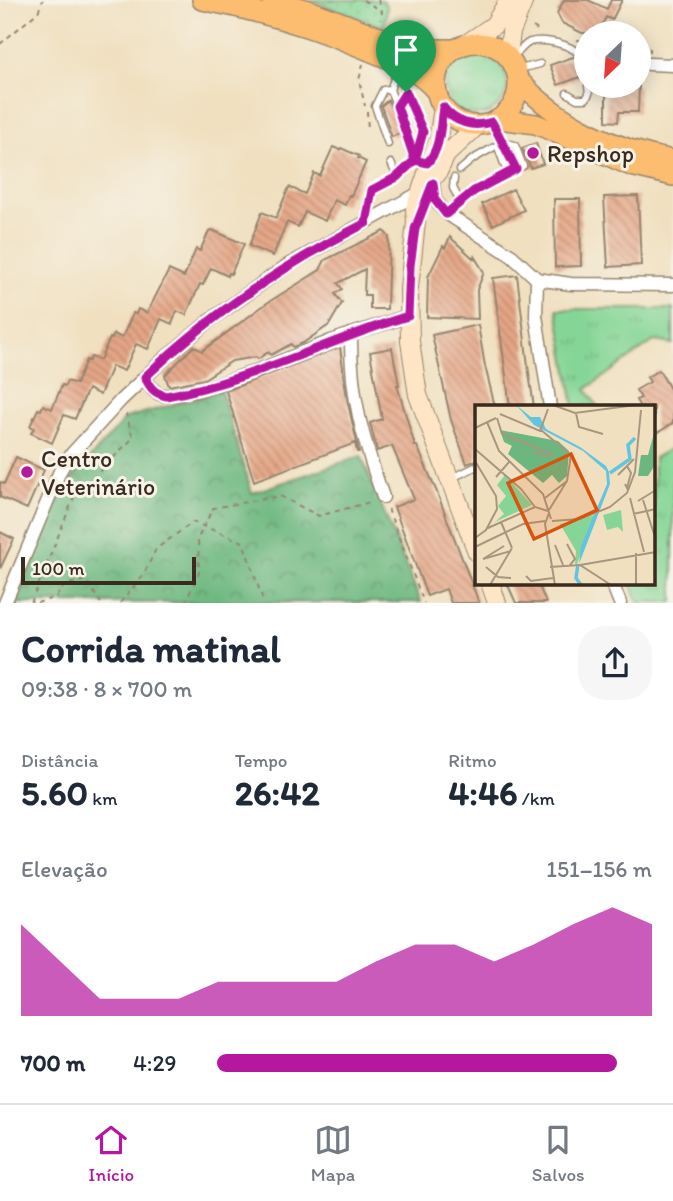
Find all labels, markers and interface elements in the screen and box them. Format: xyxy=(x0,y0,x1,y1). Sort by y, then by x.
pin xyxy=(376,20,436,92)
north arrow xyxy=(574,21,651,98)
map controls xyxy=(574,21,651,98)
icon: arrive xyxy=(387,31,425,69)
place label: Repshop xyxy=(547,139,634,168)
marker: Repshop xyxy=(525,145,541,161)
inset map xyxy=(475,405,656,585)
place label: Centro Veterinário xyxy=(41,444,155,501)
marker: Centro Veterinário xyxy=(19,464,35,480)
scale bar xyxy=(21,554,196,585)
text: 100 m xyxy=(32,557,84,580)
text: Corrida matinal xyxy=(21,626,281,672)
button: share xyxy=(578,626,652,700)
text: 09:38 · 8 × 700 m xyxy=(21,675,192,703)
text: Distância xyxy=(21,749,98,772)
text: Tempo xyxy=(235,749,288,772)
text: Ritmo xyxy=(448,749,497,772)
text: 5.60 xyxy=(21,772,88,814)
text: 26:42 xyxy=(235,772,320,814)
text: 4:46 xyxy=(448,772,518,814)
text: km xyxy=(88,787,117,810)
text: /km xyxy=(518,787,555,810)
text: Elevação xyxy=(21,855,108,883)
text: 151–156 m xyxy=(546,855,652,883)
text: 700 m xyxy=(21,1049,85,1077)
text: 4:29 xyxy=(133,1049,177,1077)
tab: Início xyxy=(88,1121,134,1186)
tab: Mapa xyxy=(311,1121,355,1186)
tab: Salvos xyxy=(532,1121,585,1186)

